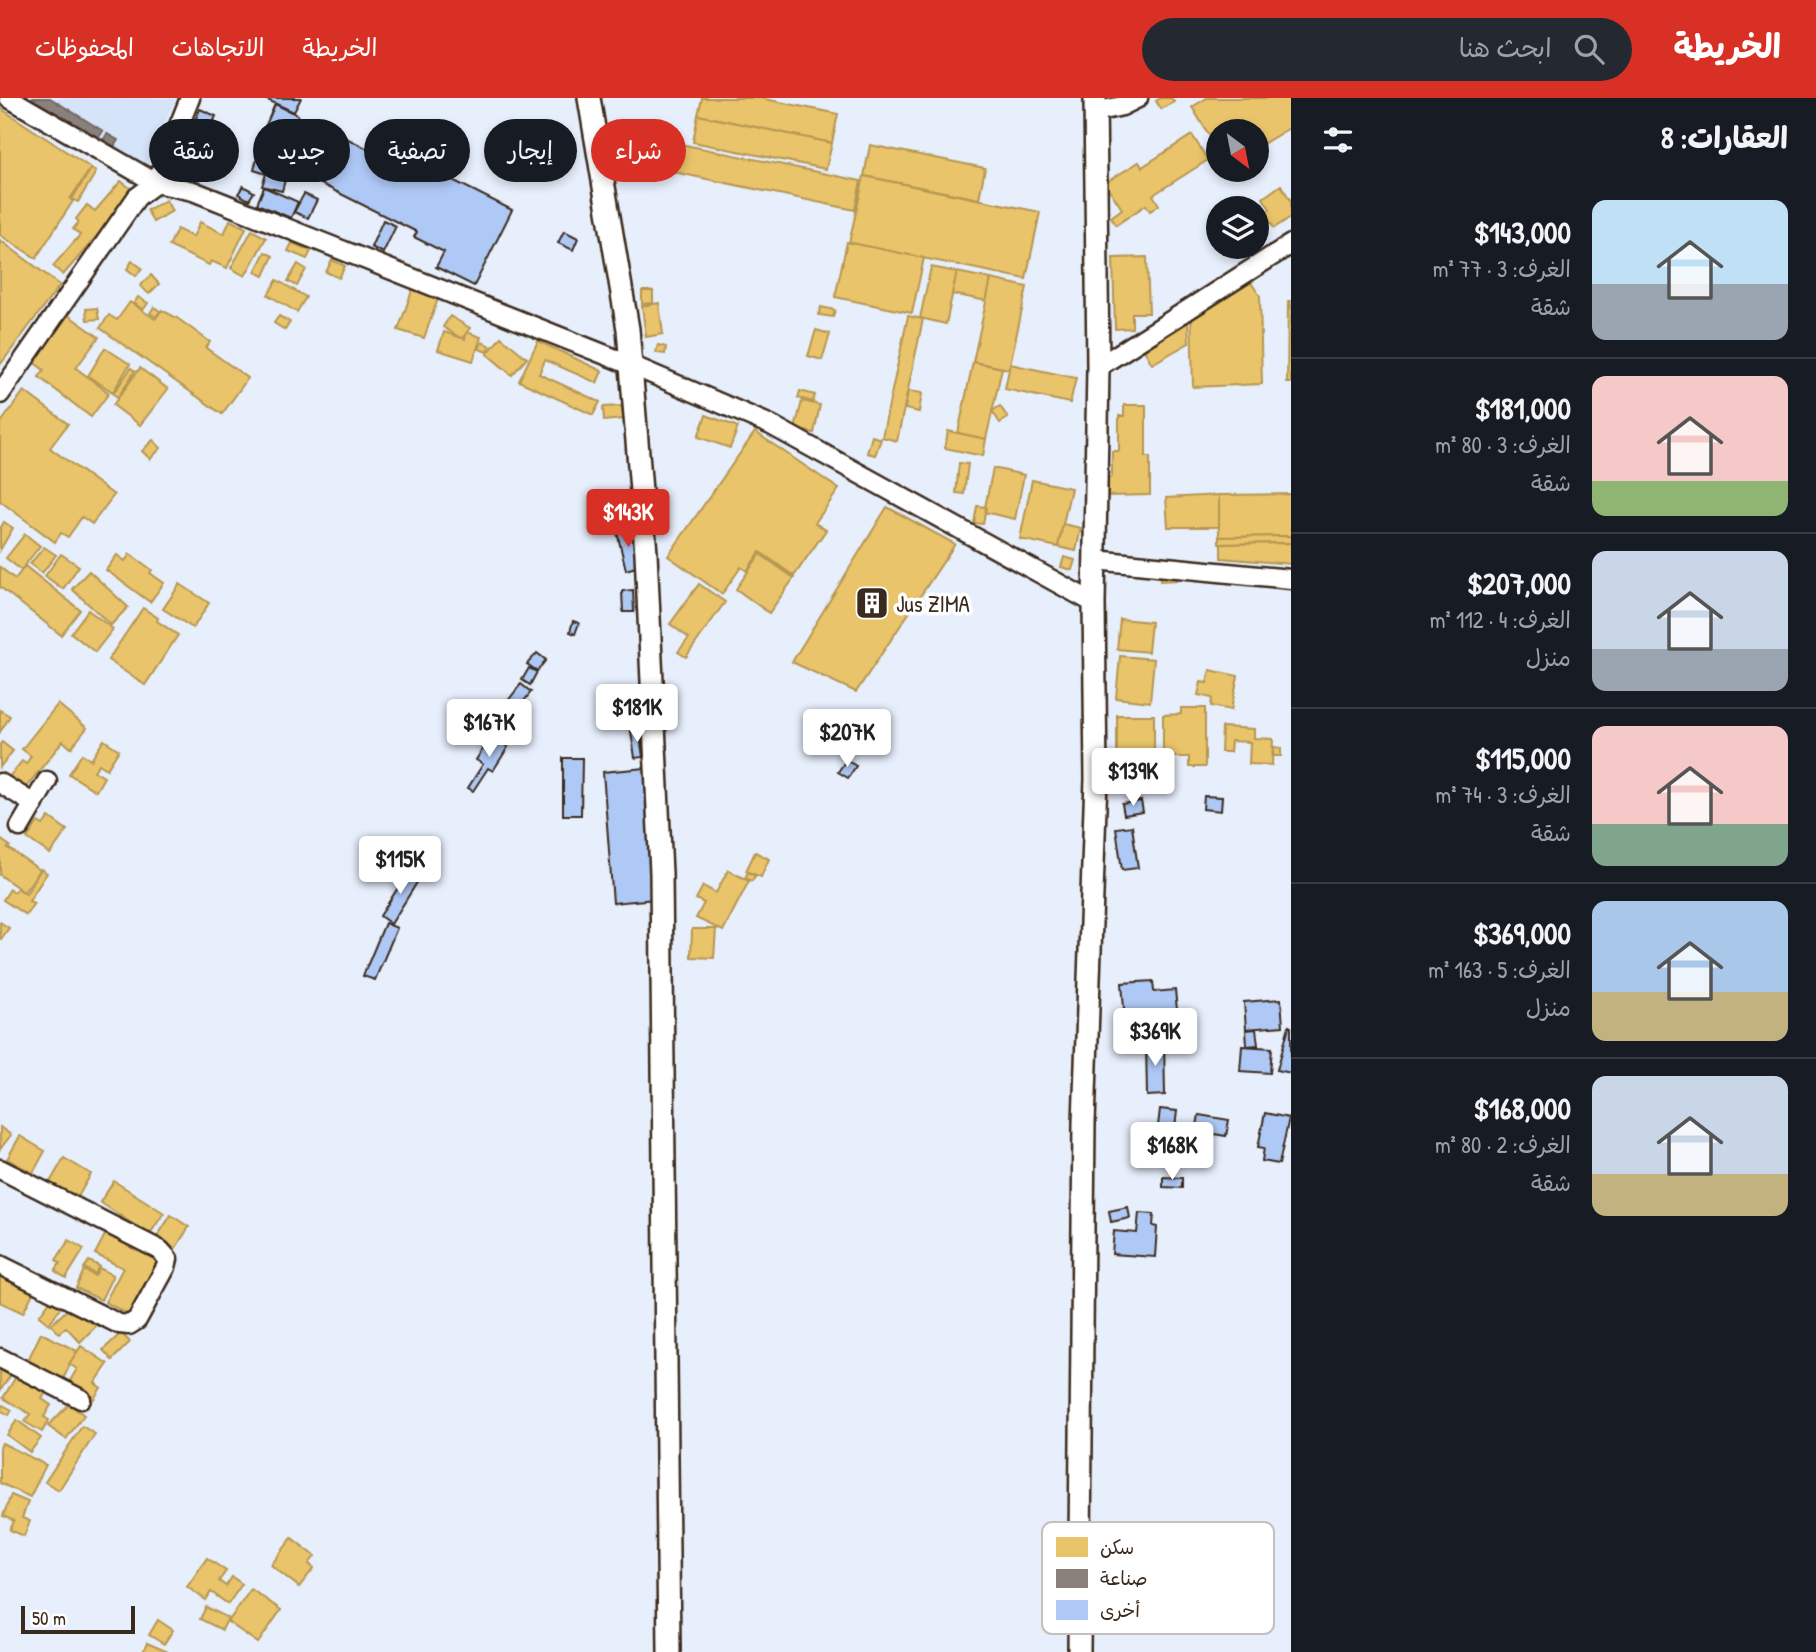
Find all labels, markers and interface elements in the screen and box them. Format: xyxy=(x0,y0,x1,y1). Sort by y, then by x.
search box xyxy=(1142,18,1632,81)
text: الخريطة xyxy=(1674,24,1781,68)
text: ابحث هنا xyxy=(1459,30,1552,65)
icon: search xyxy=(1570,30,1608,68)
text: المحفوظات xyxy=(35,31,134,63)
text: الاتجاهات xyxy=(172,31,265,63)
text: الخريطة xyxy=(303,31,377,63)
text: العقارات: 8 xyxy=(1661,117,1788,157)
chip: شقة xyxy=(149,119,239,182)
chip: جديد xyxy=(253,119,350,182)
chip: تصفية xyxy=(364,119,470,182)
chip: إيجار xyxy=(484,119,577,182)
chip: شراء xyxy=(591,119,686,182)
north arrow xyxy=(1206,119,1269,182)
map controls xyxy=(1206,119,1269,259)
icon: filters xyxy=(1319,121,1357,159)
button: layers xyxy=(1206,196,1269,259)
text: $143,000 xyxy=(1474,212,1571,252)
icon: home xyxy=(1648,228,1732,312)
text: الغرف: 3 · 77 m² xyxy=(1433,253,1571,284)
text: شقة xyxy=(1531,291,1571,322)
text: $181,000 xyxy=(1475,388,1571,428)
icon: home xyxy=(1648,404,1732,488)
text: الغرف: 3 · 80 m² xyxy=(1435,429,1571,460)
text: شقة xyxy=(1531,467,1571,498)
pin: $143K xyxy=(579,490,677,549)
text: $143K xyxy=(603,496,653,527)
text: $207,000 xyxy=(1467,563,1571,603)
icon: home xyxy=(1648,579,1732,663)
building icon: Jus ZIMA xyxy=(853,584,891,622)
place label: Jus ZIMA xyxy=(896,588,970,619)
text: الغرف: 4 · 112 m² xyxy=(1430,604,1571,635)
text: منزل xyxy=(1526,642,1571,673)
pin: $181K xyxy=(588,684,686,744)
text: $181K xyxy=(612,691,662,722)
pin: $167K xyxy=(440,700,538,759)
text: $167K xyxy=(463,706,515,737)
pin: $207K xyxy=(798,710,896,769)
text: $207K xyxy=(819,716,875,747)
text: $115,000 xyxy=(1475,738,1571,778)
pin: $139K xyxy=(1084,748,1182,808)
icon: home xyxy=(1648,754,1732,838)
text: $139K xyxy=(1108,755,1158,786)
text: الغرف: 3 · 74 m² xyxy=(1436,779,1571,810)
text: شقة xyxy=(1531,817,1571,848)
pin: $115K xyxy=(351,836,449,896)
text: $115K xyxy=(375,843,425,874)
text: $369,000 xyxy=(1473,913,1571,953)
icon: home xyxy=(1648,929,1732,1013)
text: الغرف: 5 · 163 m² xyxy=(1428,954,1571,985)
text: منزل xyxy=(1526,992,1571,1023)
pin: $369K xyxy=(1106,1009,1204,1068)
text: $369K xyxy=(1129,1015,1181,1046)
text: $168,000 xyxy=(1474,1088,1571,1128)
icon: home xyxy=(1648,1104,1732,1188)
pin: $168K xyxy=(1123,1122,1221,1182)
text: $168K xyxy=(1146,1129,1198,1160)
text: الغرف: 2 · 80 m² xyxy=(1435,1129,1571,1160)
text: شقة xyxy=(1531,1167,1571,1198)
legend xyxy=(1042,1522,1274,1634)
text: سكن xyxy=(1100,1534,1134,1560)
text: صناعة xyxy=(1100,1565,1148,1591)
text: أخرى xyxy=(1100,1597,1140,1623)
scale bar xyxy=(21,1603,135,1635)
text: 50 m xyxy=(32,1605,66,1631)

